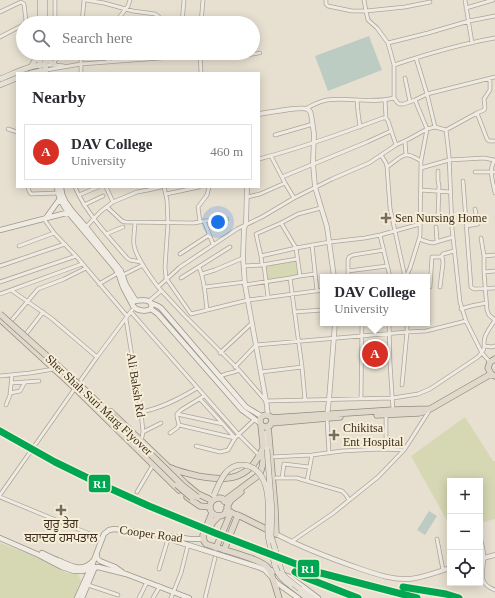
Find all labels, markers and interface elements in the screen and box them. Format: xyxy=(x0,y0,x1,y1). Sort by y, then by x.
search box xyxy=(16,16,260,60)
icon: search xyxy=(30,27,52,49)
text: Search here xyxy=(62,30,132,46)
text: Nearby xyxy=(32,88,86,107)
text: DAV College xyxy=(71,136,153,152)
text: A xyxy=(41,144,51,159)
text: 460 m xyxy=(210,144,243,159)
text: University xyxy=(71,153,126,168)
place label: Sen Nursing Home xyxy=(395,211,487,225)
your location xyxy=(208,212,228,232)
marker: Sen Nursing Home xyxy=(380,212,392,224)
popup xyxy=(320,274,430,326)
text: DAV College xyxy=(334,284,416,300)
text: University xyxy=(334,301,389,316)
pin: A xyxy=(362,339,388,369)
street label: Sher Shah Suri Marg Flyover xyxy=(43,352,155,458)
street label: Ali Baksh Rd xyxy=(124,352,148,418)
place label: Chikitsa Ent Hospital xyxy=(343,421,404,449)
marker: Chikitsa Ent Hospital xyxy=(328,429,340,441)
line badge: R1 xyxy=(88,474,111,493)
text: R1 xyxy=(93,478,107,490)
map controls xyxy=(447,478,483,586)
button: + xyxy=(447,478,483,514)
marker: ਗੁਰੂ ਤੇਗ ਬਹਾਦਰ ਹਸਪਤਾਲ xyxy=(55,504,67,516)
button: − xyxy=(447,514,483,550)
place label: ਗੁਰੂ ਤੇਗ ਬਹਾਦਰ ਹਸਪਤਾਲ xyxy=(24,516,98,545)
street label: Cooper Road xyxy=(119,523,183,545)
button: locate xyxy=(447,550,483,586)
line badge: R1 xyxy=(297,559,320,578)
text: R1 xyxy=(301,563,315,575)

